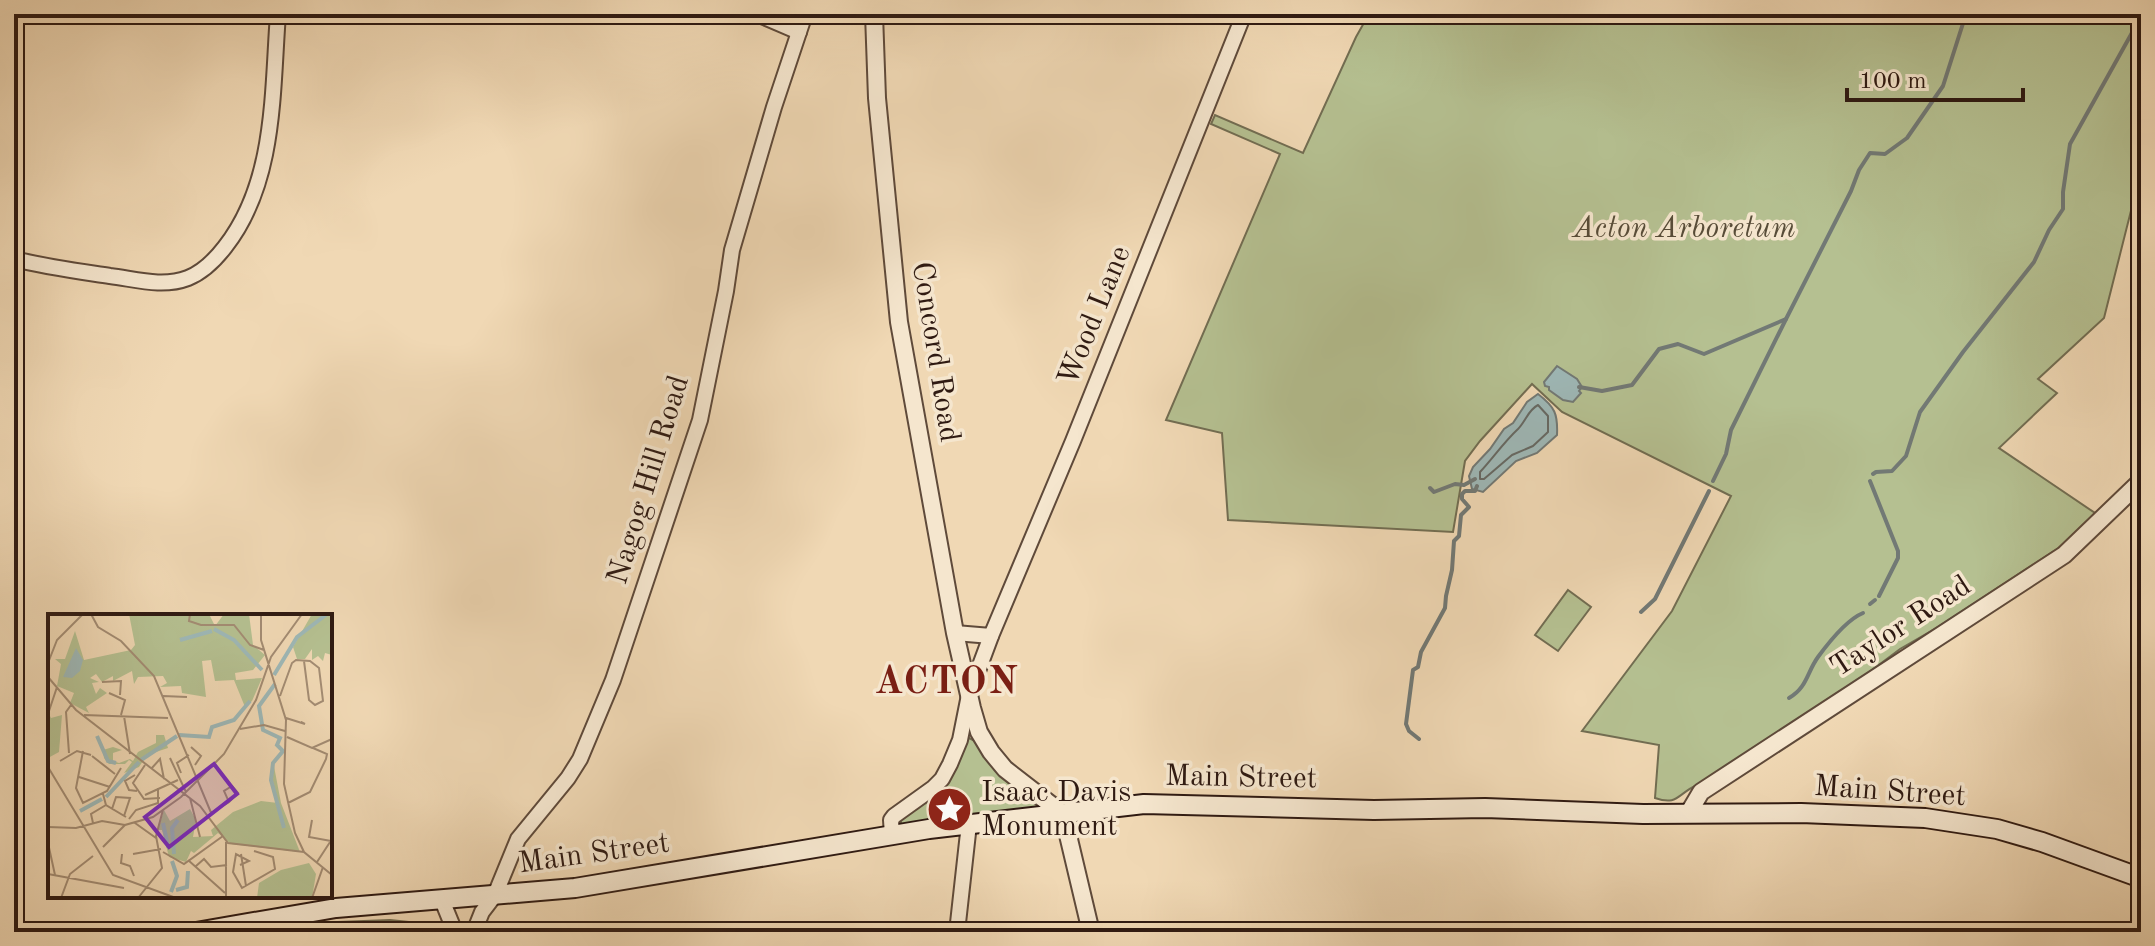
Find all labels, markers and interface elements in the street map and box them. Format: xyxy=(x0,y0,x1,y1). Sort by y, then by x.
scale bar xyxy=(1847,52,2023,102)
text: 100 m xyxy=(1859,70,1927,94)
park label: Acton Arboretum xyxy=(1571,214,1795,244)
street label: Wood Lane xyxy=(1053,242,1137,390)
street label: Concord Road xyxy=(906,260,964,444)
street label: Nagog Hill Road xyxy=(603,372,695,588)
street label: Taylor Road xyxy=(1825,571,1977,683)
inset map xyxy=(48,614,332,898)
district label: ACTON xyxy=(874,664,1020,702)
street label: Main Street xyxy=(1165,762,1317,794)
street label: Main Street xyxy=(1813,772,1967,812)
place label: Isaac Davis Monument xyxy=(981,778,1131,842)
place icon: Isaac Davis Monument xyxy=(926,786,974,834)
street label: Main Street xyxy=(517,829,671,879)

